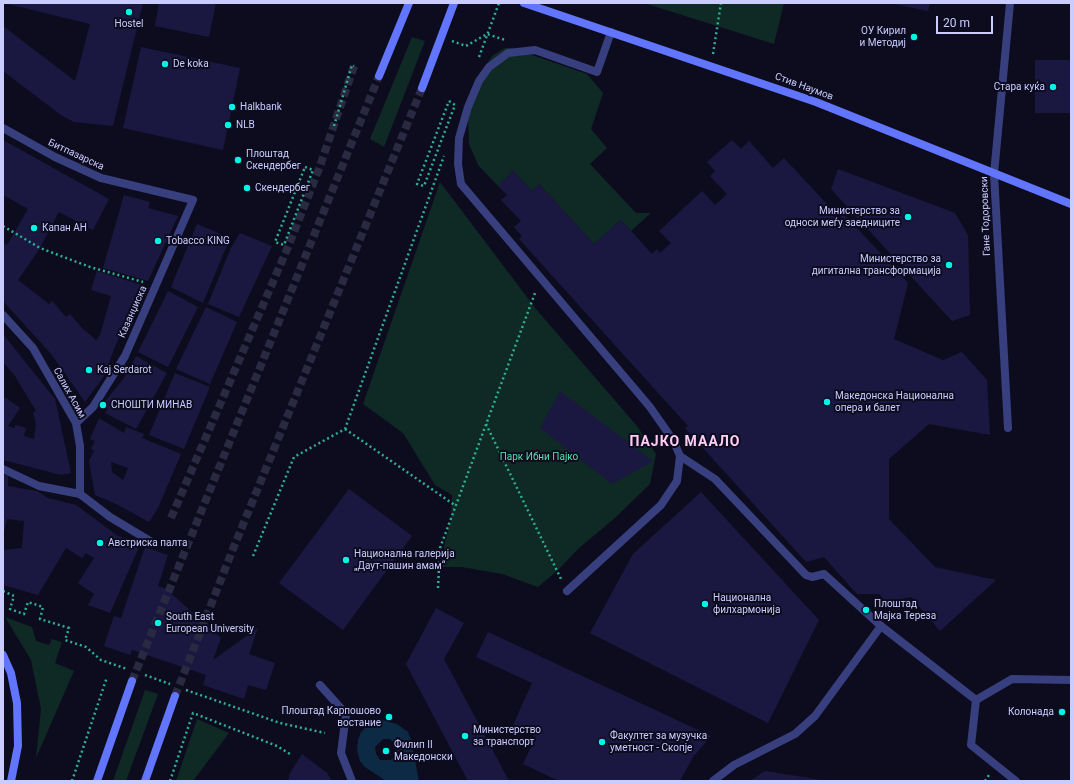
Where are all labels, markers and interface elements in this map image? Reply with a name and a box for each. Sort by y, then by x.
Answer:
marker: Hostel [124,7,134,17]
scale bar [938,8,995,34]
text: 20 m [943,16,970,30]
place label: Hostel [114,18,144,30]
place label: ОУ Кирил и Методиј [860,25,906,48]
marker: ОУ Кирил и Методиј [909,32,919,42]
place label: De koka [173,58,209,70]
marker: De koka [160,59,170,69]
street label: Стив Наумов [773,71,835,103]
place label: Стара куќа [994,81,1045,93]
marker: Стара куќа [1048,82,1058,92]
place label: Halkbank [240,101,282,113]
marker: Halkbank [227,102,237,112]
place label: NLB [236,119,255,131]
marker: NLB [223,120,233,130]
street label: Битпазарска [46,137,106,173]
place label: Плоштад Скендербег [246,148,301,172]
marker: Плоштад Скендербег [233,155,243,165]
street label: Гане Тодоровски [979,176,993,256]
place label: Скендербег [255,182,310,194]
marker: Скендербег [242,183,252,193]
place label: Министерство за односи меѓу заедниците [785,205,900,228]
marker: Министерство за односи меѓу заедниците [903,212,913,222]
place label: Капан АН [42,222,87,234]
marker: Капан АН [29,223,39,233]
place label: Tobacco KING [166,235,230,247]
marker: Tobacco KING [153,236,163,246]
place label: Министерство за дигитална трансформација [812,253,941,276]
marker: Министерство за дигитална трансформација [944,260,954,270]
street label: Казанџиска [116,284,150,340]
place label: Kaj Serdarot [97,364,151,376]
marker: Kaj Serdarot [84,365,94,375]
street label: Салих Асим [50,366,88,420]
place label: Македонска Национална опера и балет [835,390,954,414]
marker: Македонска Национална опера и балет [822,397,832,407]
place label: СНОШТИ МИНАВ [111,399,192,411]
marker: СНОШТИ МИНАВ [98,400,108,410]
district label: ПАЈКО МААЛО [630,434,740,450]
park label: Парк Ибни Пајко [500,451,578,463]
place label: Австриска палта [108,537,187,549]
marker: Австриска палта [95,538,105,548]
place label: Национална галерија „Даут-пашин амам“ [354,548,455,572]
marker: Национална галерија „Даут-пашин амам“ [341,555,351,565]
place label: Национална филхармонија [713,592,780,616]
place label: Плоштад Мајка Тереза [874,598,936,622]
marker: Национална филхармонија [700,599,710,609]
marker: Плоштад Мајка Тереза [861,605,871,615]
place label: South East European University [166,611,254,634]
marker: South East European University [153,618,163,628]
place label: Плоштад Карпошово востание [281,705,381,728]
place label: Колонада [1008,706,1054,718]
marker: Колонада [1057,707,1067,717]
marker: Плоштад Карпошово востание [384,712,394,722]
place label: Министерство за транспорт [473,724,541,748]
place label: Факултет за музучка уметност - Скопје [610,730,707,754]
marker: Министерство за транспорт [460,731,470,741]
marker: Факултет за музучка уметност - Скопје [597,737,607,747]
place label: Филип II Македонски [394,739,453,762]
marker: Филип II Македонски [381,746,391,756]

